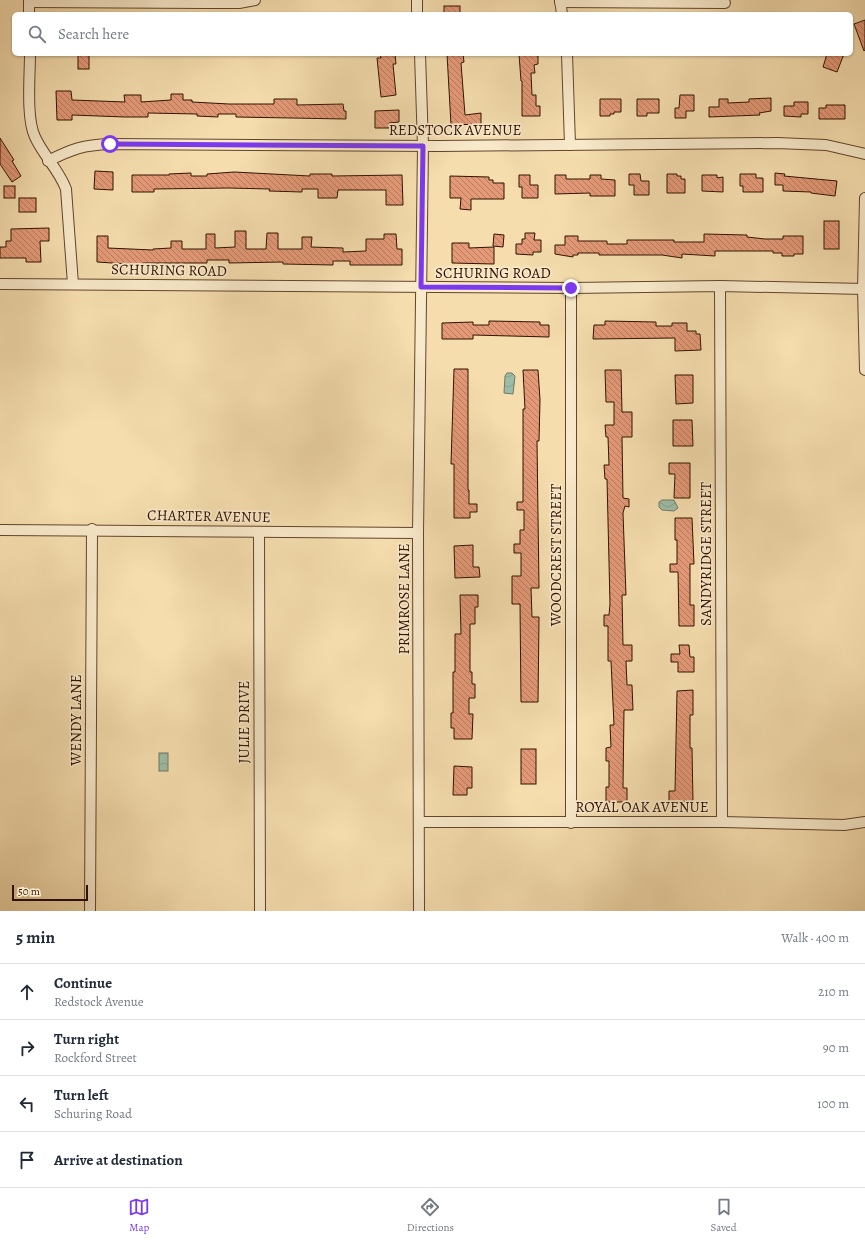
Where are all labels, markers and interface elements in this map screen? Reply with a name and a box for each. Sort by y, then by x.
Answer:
search box [12,12,853,56]
icon: search [26,23,48,45]
text: Search here [58,24,129,44]
street label: REDSTOCK AVENUE [389,120,521,140]
route start [101,135,119,153]
street label: SCHURING ROAD [111,259,227,281]
street label: SCHURING ROAD [435,263,551,283]
route end [562,279,580,297]
street label: SANDYRIDGE STREET [696,481,716,626]
street label: WOODCREST STREET [546,483,566,627]
street label: CHARTER AVENUE [147,505,271,527]
street label: PRIMROSE LANE [394,543,414,655]
street label: WENDY LANE [66,674,86,767]
street label: JULIE DRIVE [234,681,254,763]
street label: ROYAL OAK AVENUE [575,797,709,817]
scale bar [12,883,88,902]
text: 50 m [18,884,40,899]
text: 5 min [16,926,55,949]
text: Walk · 400 m [781,929,849,946]
text: Continue [54,973,112,993]
icon: ahead [16,981,38,1003]
text: 210 m [818,983,849,1000]
text: Redstock Avenue [54,993,144,1010]
text: Turn right [54,1029,119,1049]
icon: right [16,1037,38,1059]
text: 90 m [823,1039,849,1056]
text: Rockford Street [54,1049,137,1066]
text: Turn left [54,1085,109,1105]
icon: left [16,1093,38,1115]
text: 100 m [817,1095,849,1112]
text: Schuring Road [54,1105,132,1122]
icon: arrive [16,1149,38,1171]
text: Arrive at destination [54,1150,183,1170]
tab: Map [128,1196,150,1235]
tab: Directions [407,1196,454,1235]
tab: Saved [711,1196,737,1235]

